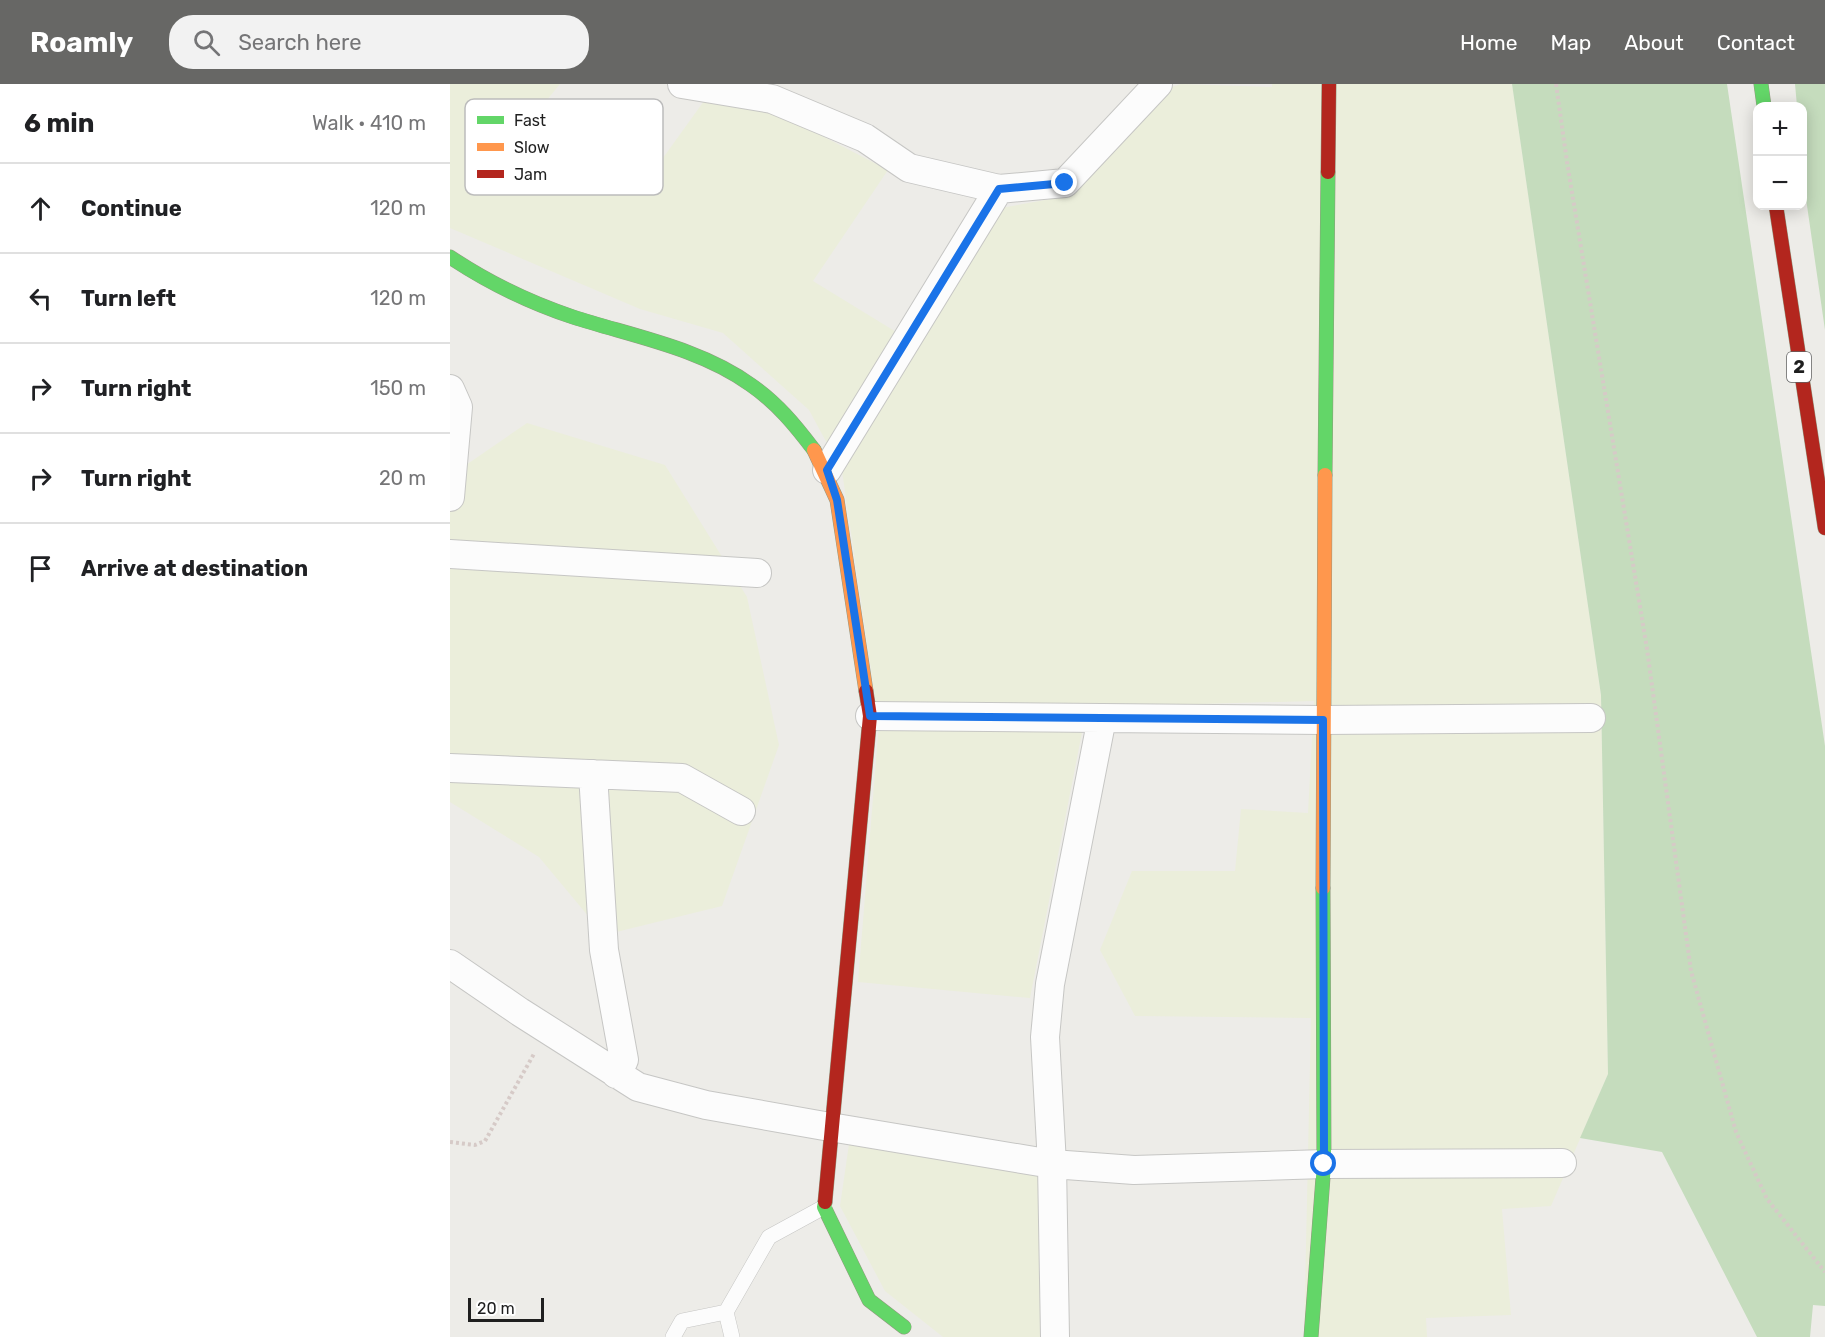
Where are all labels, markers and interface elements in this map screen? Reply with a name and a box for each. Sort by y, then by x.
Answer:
search box [169,15,589,69]
text: Roamly [30,26,133,59]
icon: search [190,26,223,59]
text: Search here [238,29,362,56]
text: Home [1460,30,1517,55]
text: Map [1550,30,1591,55]
text: About [1624,30,1684,55]
text: Contact [1717,30,1795,55]
legend [465,99,663,195]
map controls [1753,102,1807,210]
button: + [1753,102,1807,156]
text: 6 min [24,108,94,139]
text: Walk · 410 m [312,111,426,135]
text: Fast [514,111,546,130]
text: Slow [514,138,550,157]
button: − [1753,156,1807,210]
text: Jam [514,165,547,184]
route end [1051,169,1077,195]
icon: ahead [24,192,57,225]
text: Continue [81,195,182,222]
text: 120 m [370,196,426,220]
icon: left [24,282,57,315]
text: Turn left [81,285,176,312]
text: 120 m [370,286,426,310]
road number: 2 [1787,352,1811,382]
icon: right [24,372,57,405]
text: Turn right [81,375,191,402]
text: 150 m [370,376,426,400]
icon: right [24,462,57,495]
text: Turn right [81,465,191,492]
text: 20 m [379,466,426,490]
icon: arrive [24,552,57,585]
text: Arrive at destination [81,555,308,582]
route start [1310,1150,1336,1176]
scale bar [468,1295,544,1322]
text: 20 m [477,1299,515,1318]

